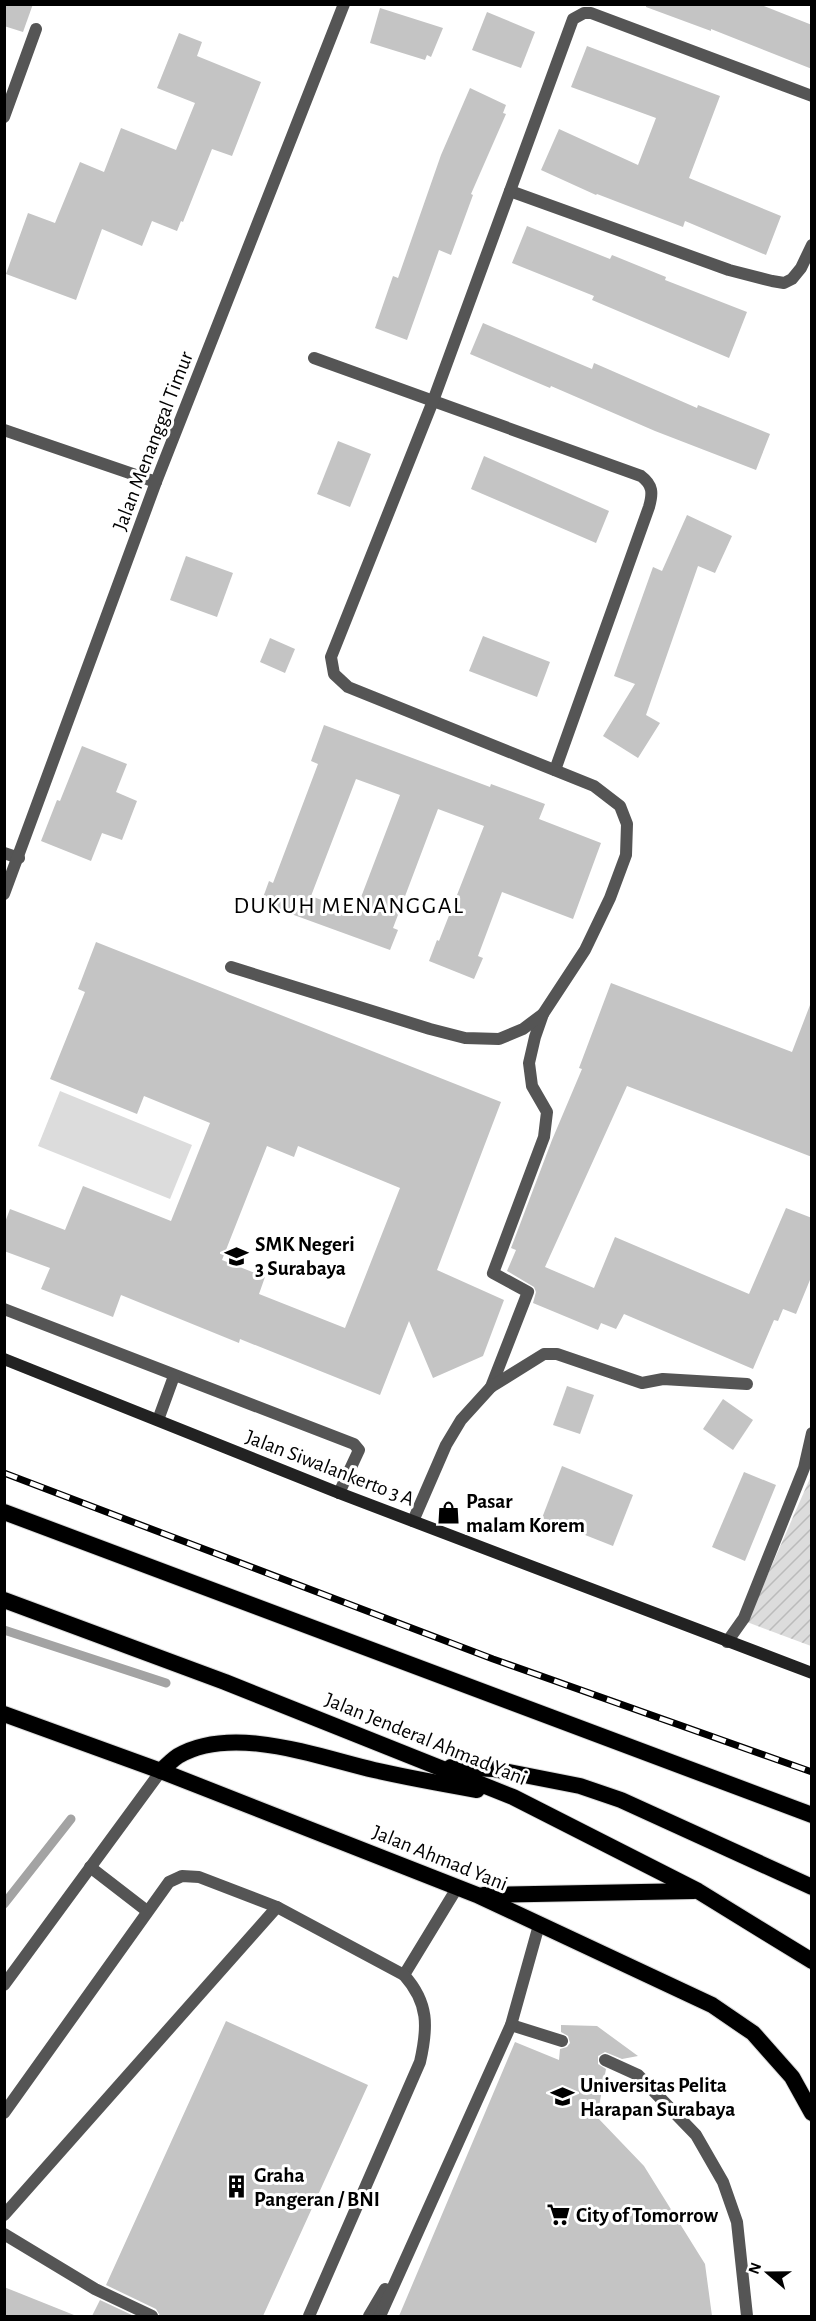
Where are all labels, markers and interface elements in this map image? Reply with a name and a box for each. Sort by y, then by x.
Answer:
street label: Jalan Menanggal Timur [109,348,197,533]
district label: DUKUH MENANGGAL [234,894,465,918]
place label: SMK Negeri 3 Surabaya [255,1234,355,1279]
school or university icon: SMK Negeri 3 Surabaya [224,1243,250,1269]
street label: Jalan Siwalankerto 3 A [243,1426,417,1510]
place label: Pasar malam Korem [466,1491,585,1536]
shop icon: Pasar malam Korem [435,1500,461,1526]
street label: Jalan Jenderal Ahmad Yani [322,1689,530,1789]
street label: Jalan Ahmad Yani [369,1821,511,1895]
place label: Universitas Pelita Harapan Surabaya [580,2075,735,2120]
school or university icon: Universitas Pelita Harapan Surabaya [549,2084,575,2110]
place label: Graha Pangeran / BNI [254,2165,380,2210]
building icon: Graha Pangeran / BNI [223,2174,249,2200]
supermarket icon: City of Tomorrow [545,2202,571,2228]
place label: City of Tomorrow [576,2205,718,2226]
north arrow [738,2243,798,2303]
text: N [745,2260,764,2276]

